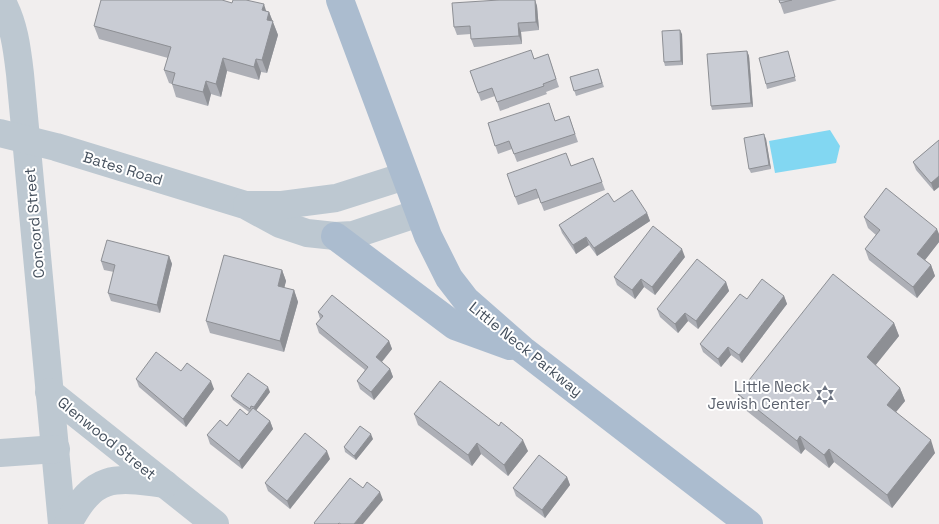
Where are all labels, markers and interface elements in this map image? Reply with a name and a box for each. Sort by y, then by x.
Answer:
street label: Bates Road [81,147,165,189]
street label: Concord Street [20,167,48,279]
street label: Little Neck Parkway [465,297,587,401]
place label: Little Neck Jewish Center [707,377,810,413]
synagogue icon: Little Neck Jewish Center [814,384,836,406]
street label: Glenwood Street [54,392,160,484]

